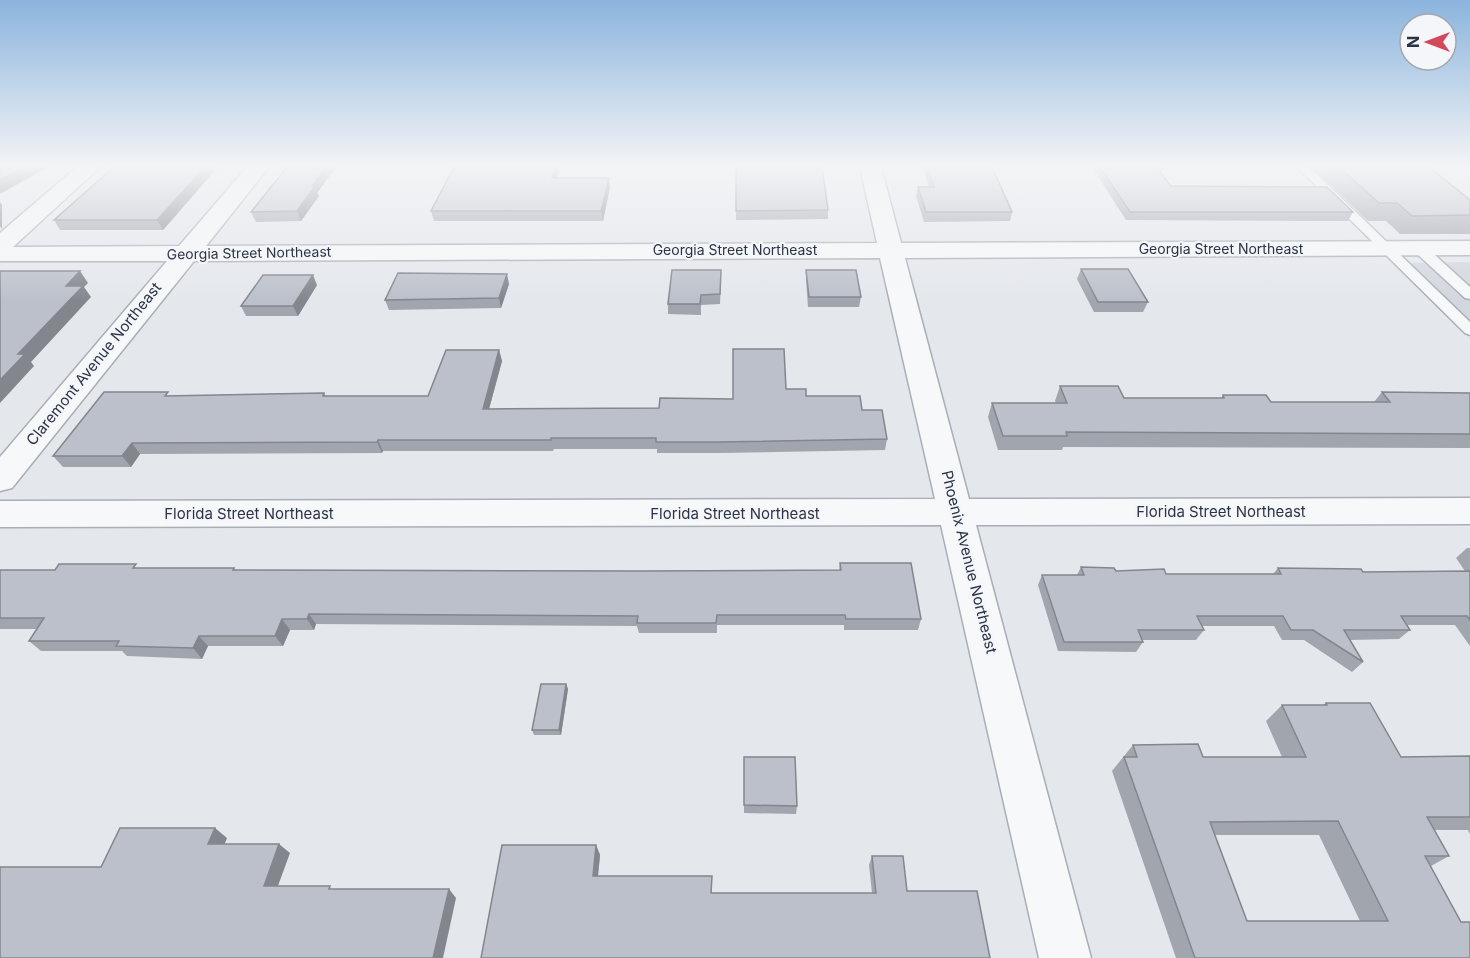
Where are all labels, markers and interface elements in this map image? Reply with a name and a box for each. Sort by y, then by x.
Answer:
north arrow [1398,12,1458,72]
text: N [1403,36,1423,48]
street label: Georgia Street Northeast [1139,240,1304,257]
street label: Georgia Street Northeast [653,241,818,258]
street label: Georgia Street Northeast [167,243,332,262]
street label: Claremont Avenue Northeast [22,278,165,449]
street label: Phoenix Avenue Northeast [938,468,1001,656]
street label: Florida Street Northeast [1136,502,1306,521]
street label: Florida Street Northeast [164,504,334,523]
street label: Florida Street Northeast [650,504,820,523]

